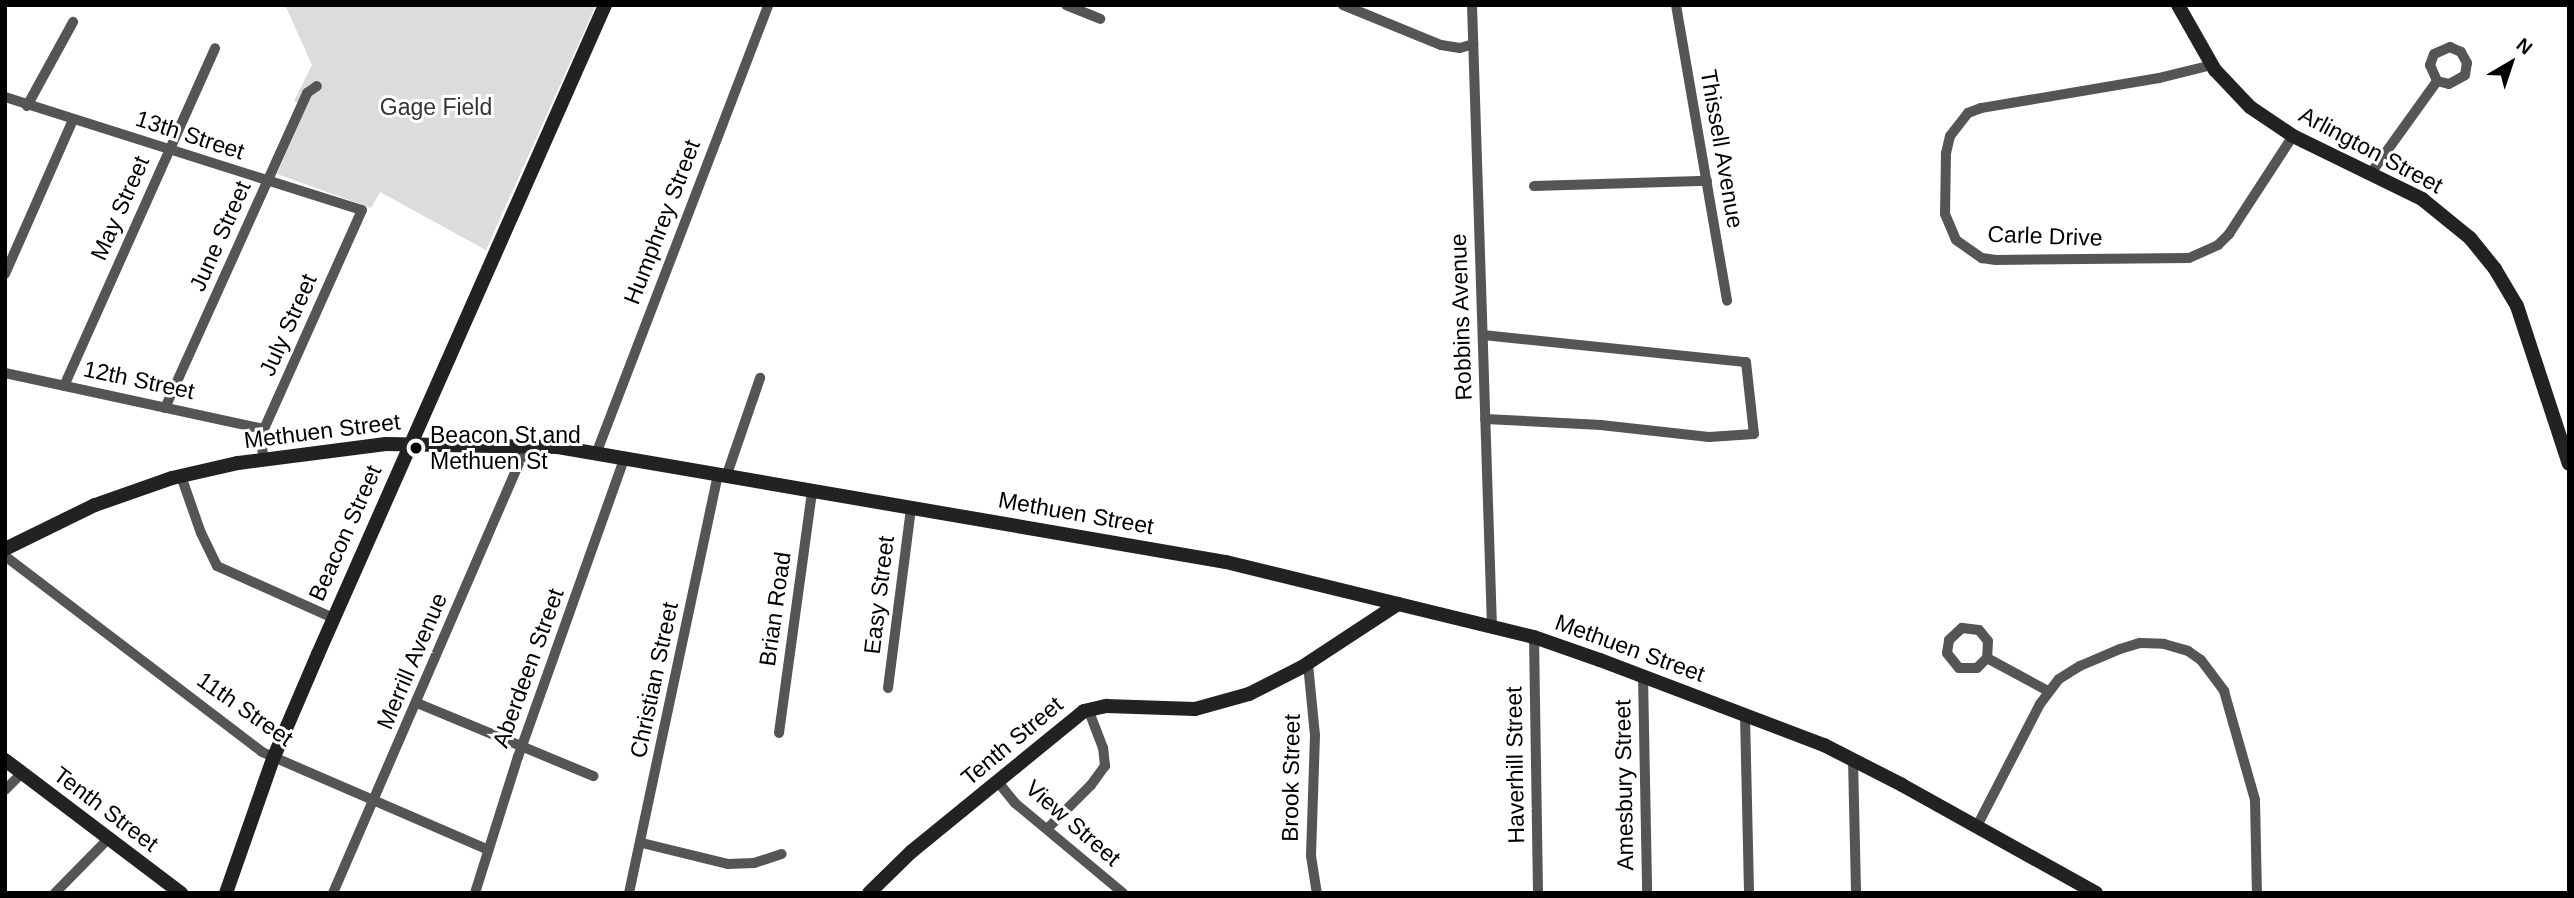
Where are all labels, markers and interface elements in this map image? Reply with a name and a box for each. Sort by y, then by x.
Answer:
north arrow [2476,28,2546,98]
text: N [2513,34,2536,59]
street label: Thissell Avenue [1694,67,1750,231]
park label: Gage Field [380,93,492,121]
street label: Arlington Street [2295,101,2447,199]
street label: 13th Street [132,104,248,166]
street label: Humphrey Street [618,136,706,308]
street label: May Street [85,152,155,264]
street label: June Street [183,177,257,295]
street label: Carle Drive [1987,220,2103,252]
street label: Robbins Avenue [1444,232,1478,402]
street label: July Street [253,270,323,380]
street label: 12th Street [81,355,197,405]
street label: Methuen Street [242,408,402,454]
place label: Beacon St and Methuen St [430,421,581,475]
marker: Beacon St and Methuen St [408,440,424,456]
street label: Beacon Street [303,461,387,605]
street label: Methuen Street [996,486,1156,540]
street label: Easy Street [858,534,900,656]
street label: Brian Road [753,550,797,668]
street label: Aberdeen Street [486,585,570,751]
street label: Merrill Avenue [371,588,453,734]
street label: Christian Street [624,600,684,760]
street label: Methuen Street [1551,608,1709,688]
street label: 11th Street [192,666,298,752]
street label: Haverhill Street [1500,686,1530,844]
street label: Tenth Street [956,691,1068,791]
street label: Amesbury Street [1609,699,1639,871]
street label: Brook Street [1276,714,1306,842]
street label: Tenth Street [48,761,164,857]
street label: View Street [1020,774,1126,872]

